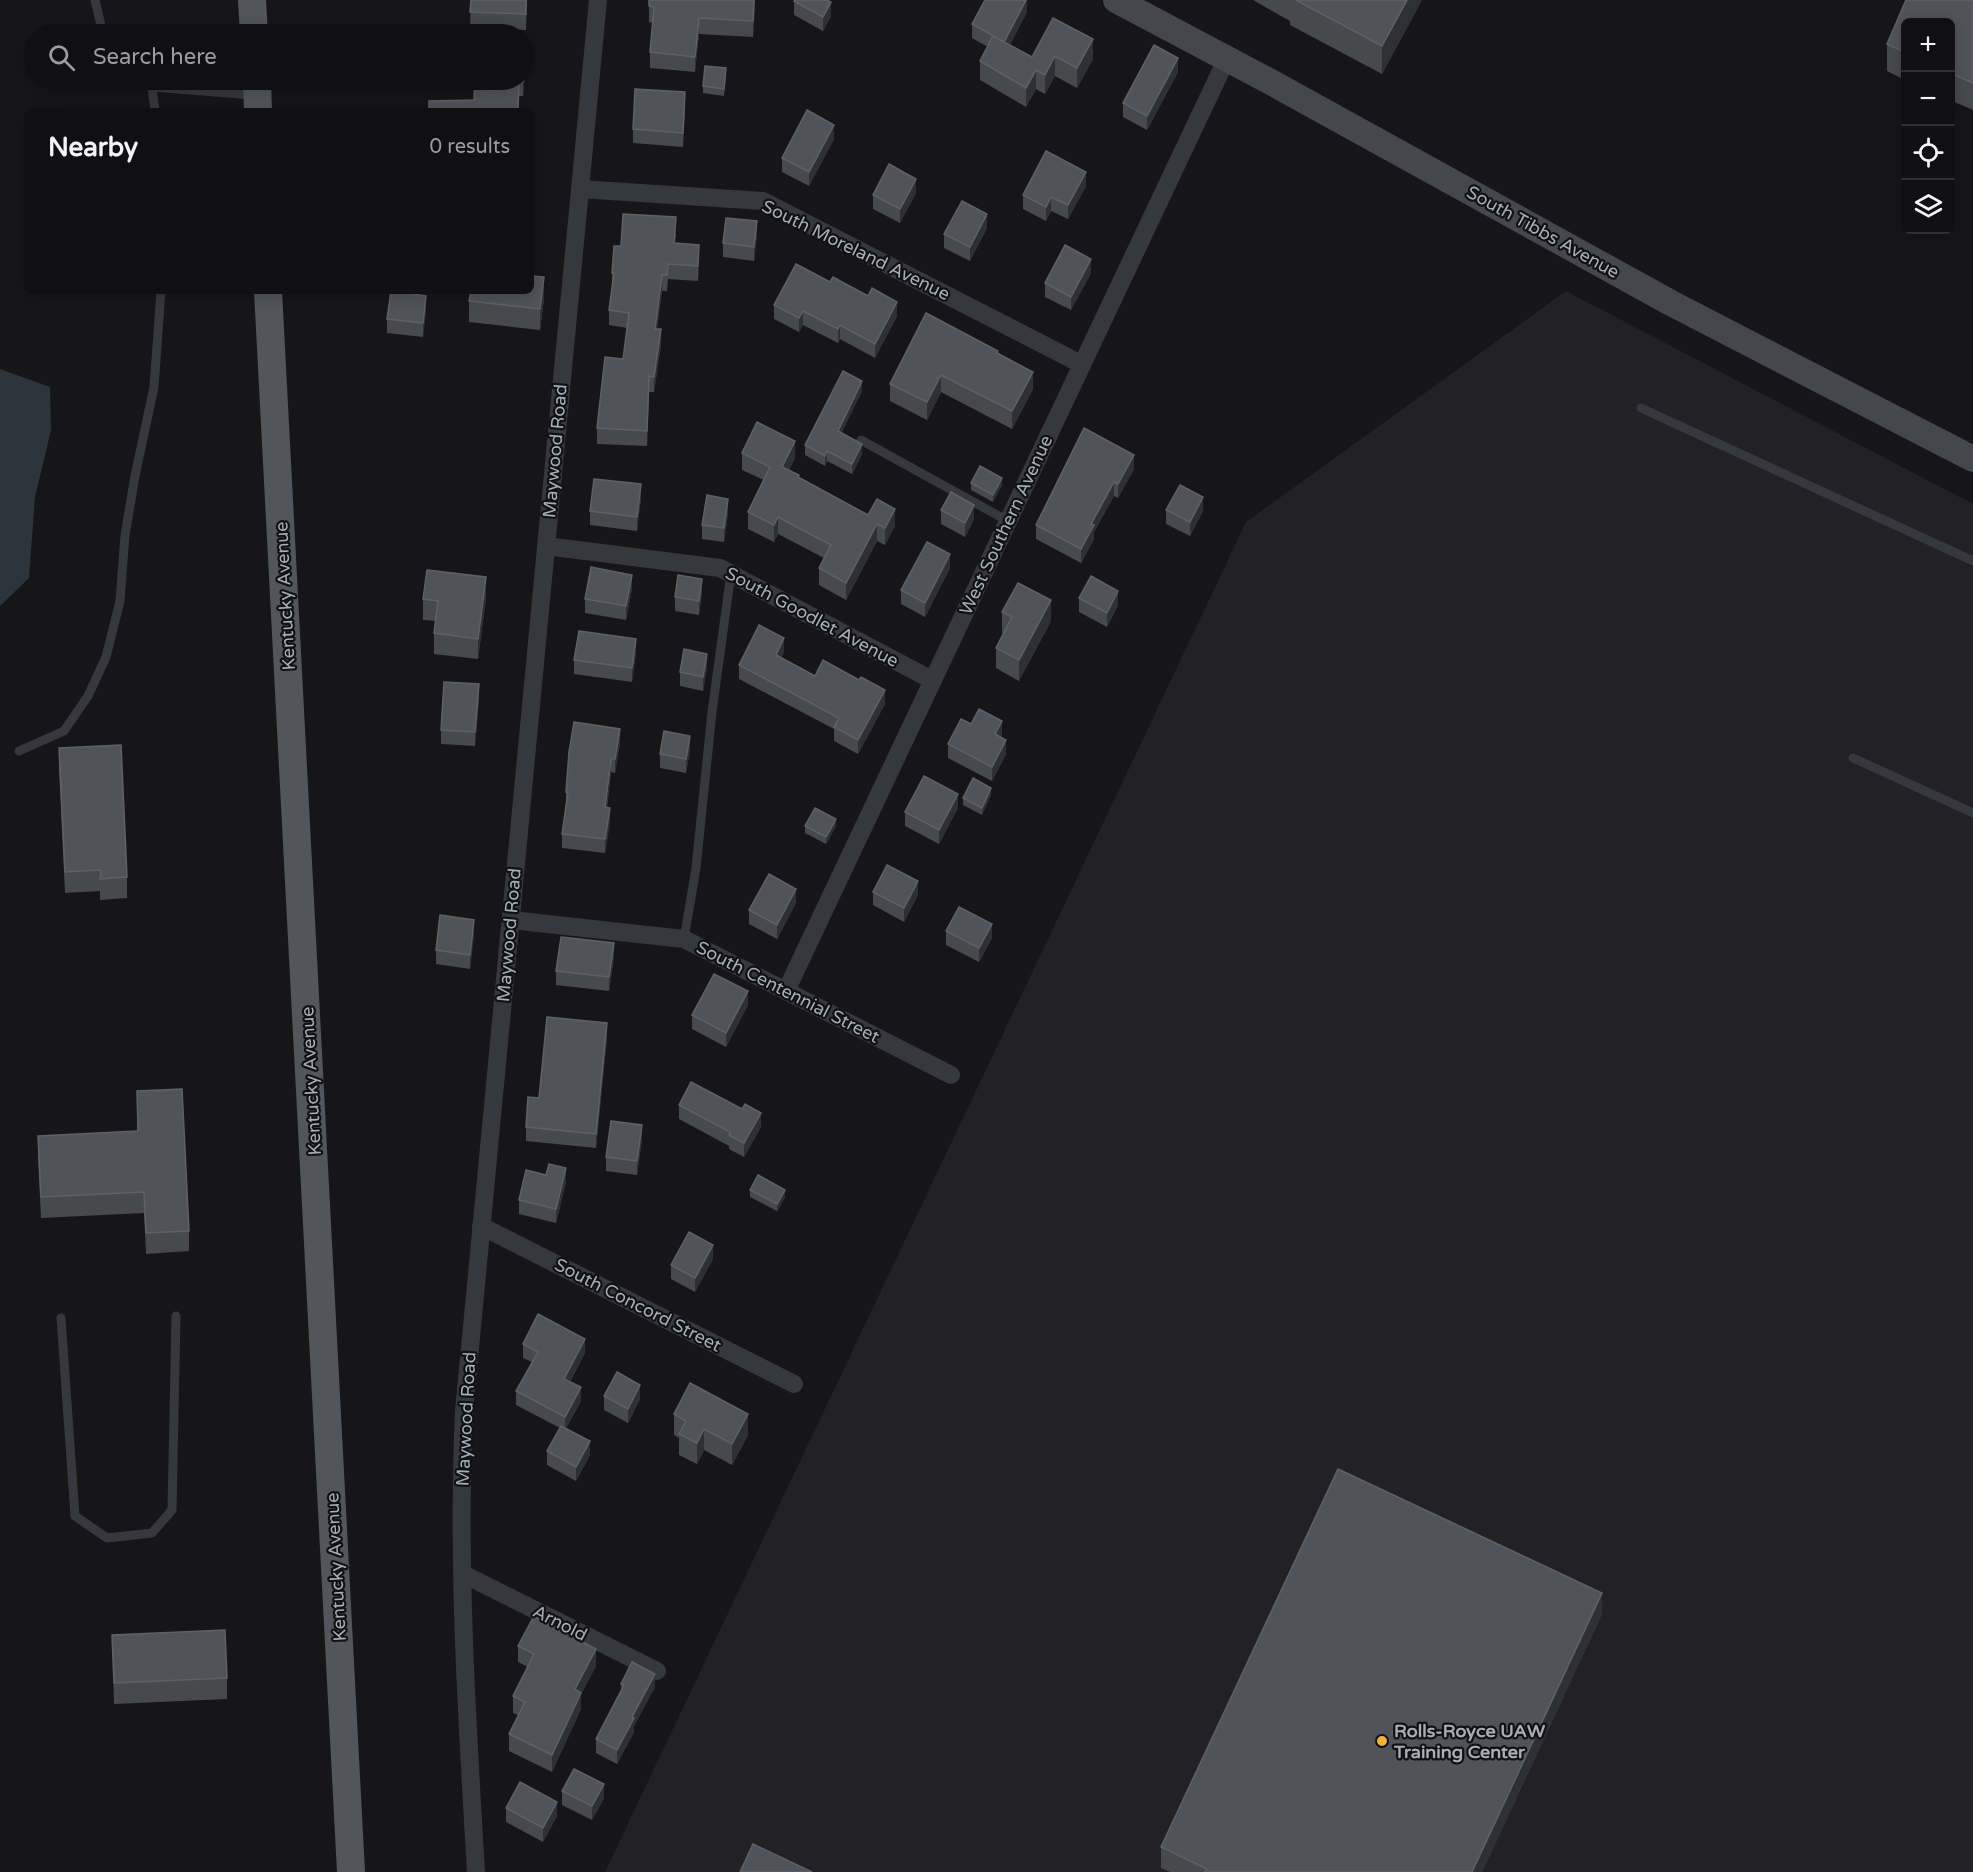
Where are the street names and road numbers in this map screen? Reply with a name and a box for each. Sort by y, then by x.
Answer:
street label: South Tibbs Avenue [1463,181,1623,283]
street label: South Moreland Avenue [758,195,954,305]
street label: Maywood Road [538,383,572,519]
street label: West Southern Avenue [955,432,1057,618]
street label: Kentucky Avenue [270,521,300,671]
street label: South Goodlet Avenue [722,562,902,672]
street label: Maywood Road [492,867,526,1003]
street label: South Centennial Street [693,936,883,1048]
street label: Kentucky Avenue [296,1006,326,1156]
street label: South Concord Street [551,1253,725,1357]
street label: Maywood Road [452,1351,480,1487]
street label: Kentucky Avenue [321,1492,351,1642]
street label: Arnold [529,1600,591,1646]

